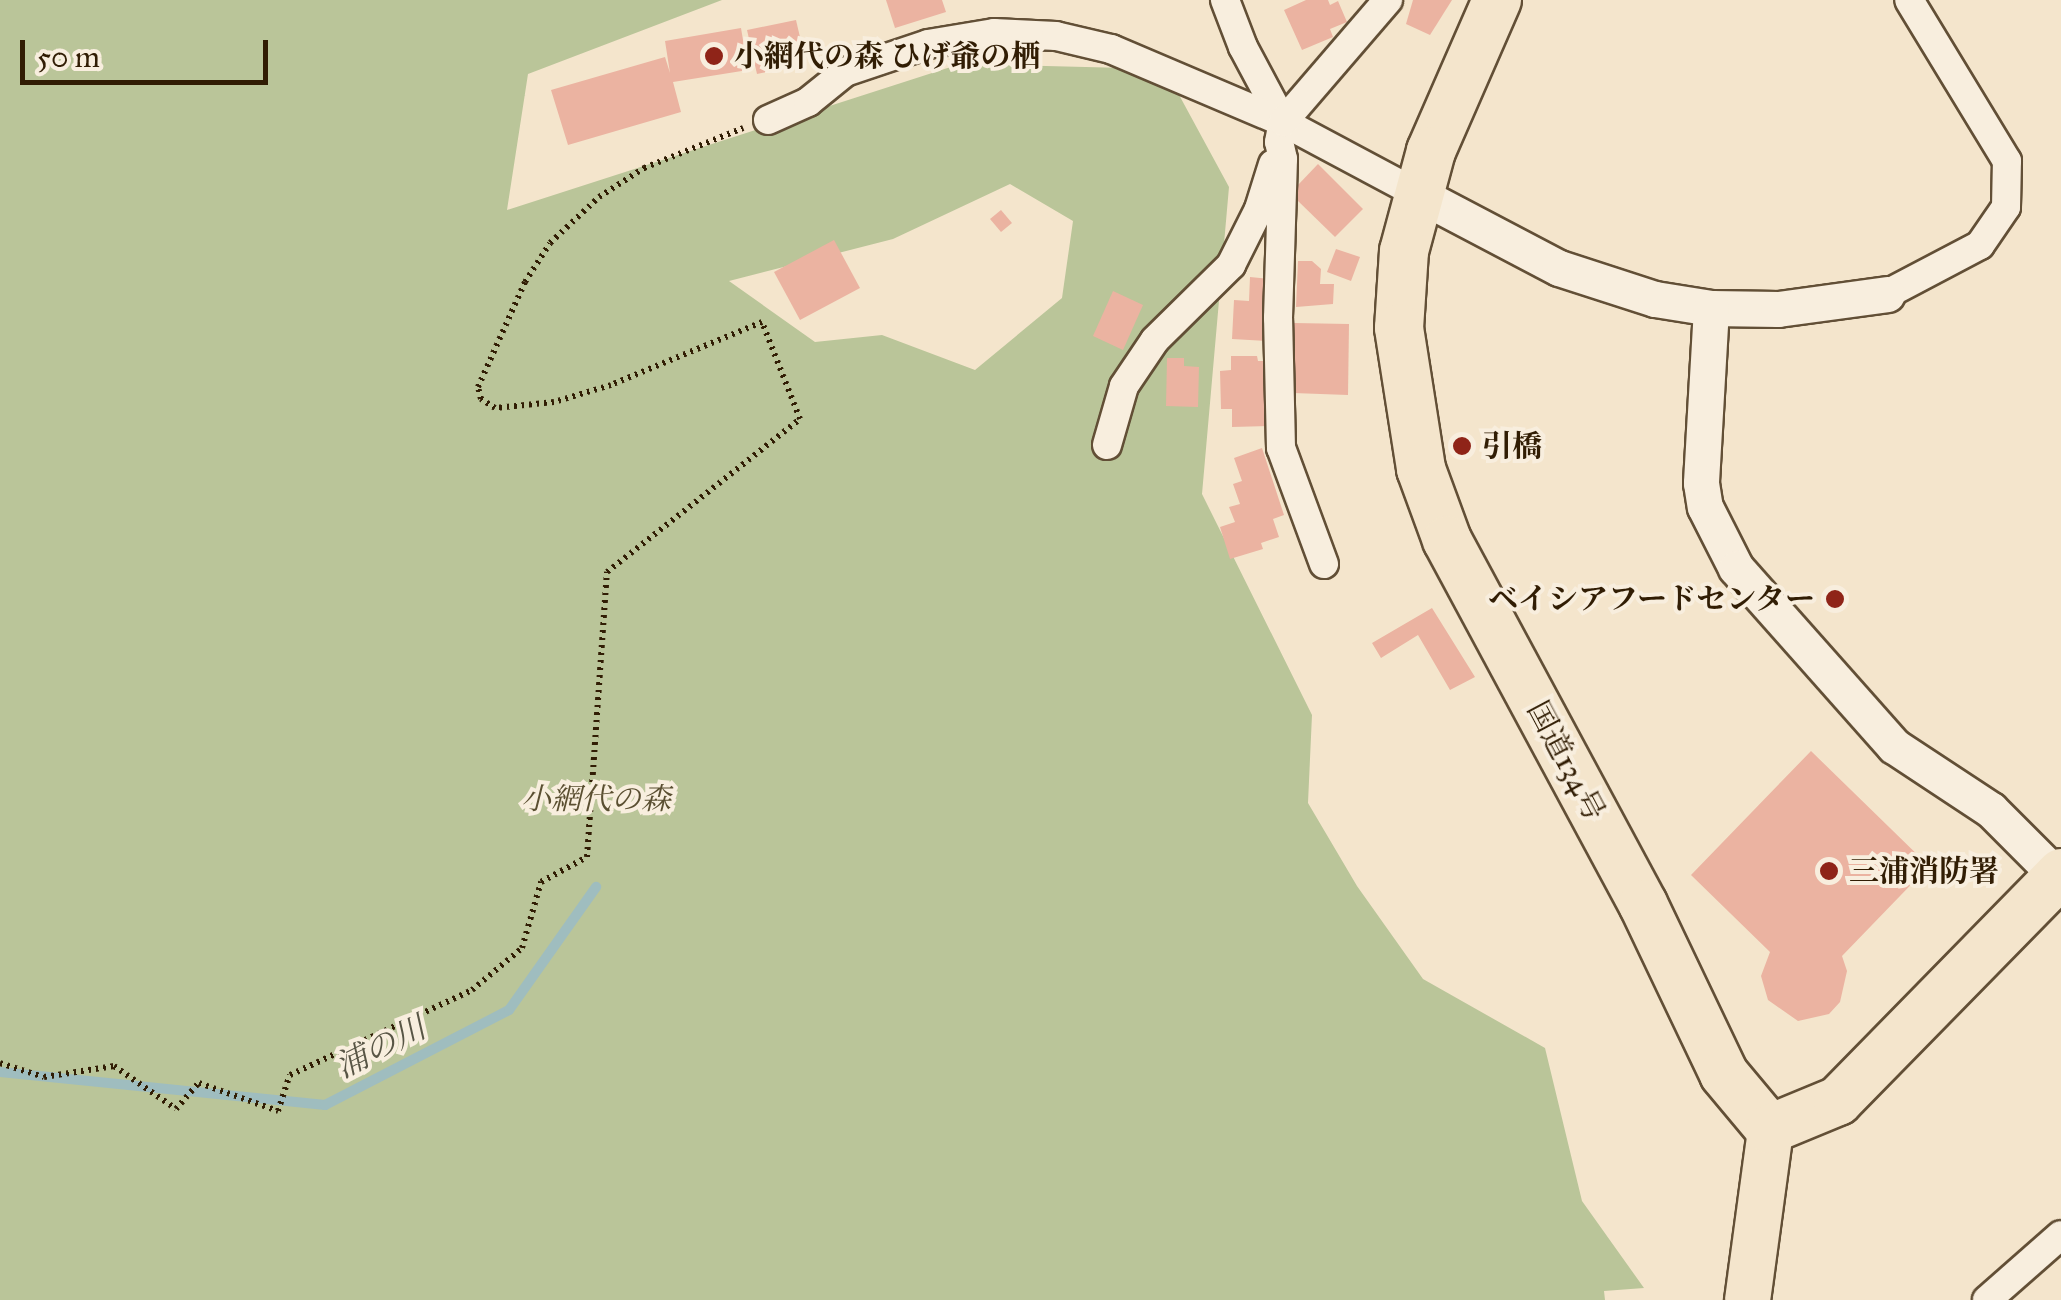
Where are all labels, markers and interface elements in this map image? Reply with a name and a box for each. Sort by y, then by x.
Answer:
scale bar [25,20,272,82]
place label: 小網代の森 ひげ爺の栖 [734,38,1040,74]
text: 50 m [37,39,100,75]
marker: 小網代の森 ひげ爺の栖 [703,45,725,67]
place label: 引橋 [1482,428,1542,464]
marker: 引橋 [1451,435,1473,457]
place label: ベイシアフードセンター [1486,581,1815,617]
marker: ベイシアフードセンター [1824,588,1846,610]
street label: 国道134号 [1519,695,1613,827]
park label: 小網代の森 [521,781,671,817]
place label: 三浦消防署 [1849,853,1999,889]
marker: 三浦消防署 [1818,860,1840,882]
water label: 浦の川 [330,1009,432,1087]

